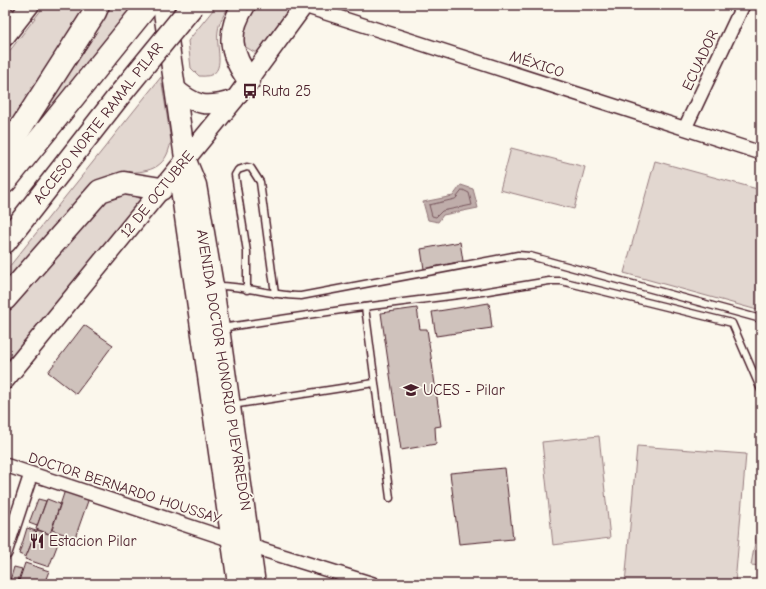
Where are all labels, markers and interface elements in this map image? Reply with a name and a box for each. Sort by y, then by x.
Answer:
street label: ECUADOR [678,27,722,93]
street label: ACCESO NORTE RAMAL PILAR [29,38,167,207]
street label: MÉXICO [507,46,567,81]
bus stop icon: Ruta 25 [241,82,259,100]
place label: Ruta 25 [262,82,311,100]
street label: 12 DE OCTUBRE [116,147,198,241]
street label: AVENIDA DOCTOR HONORIO PUEYRREDÓN [193,228,256,512]
school or university icon: UCES - Pilar [402,381,420,399]
place label: UCES - Pilar [423,381,505,399]
street label: DOCTOR BERNARDO HOUSSAY [26,448,224,528]
restaurant icon: Estacion Pilar [28,532,46,550]
place label: Estacion Pilar [49,532,137,550]

